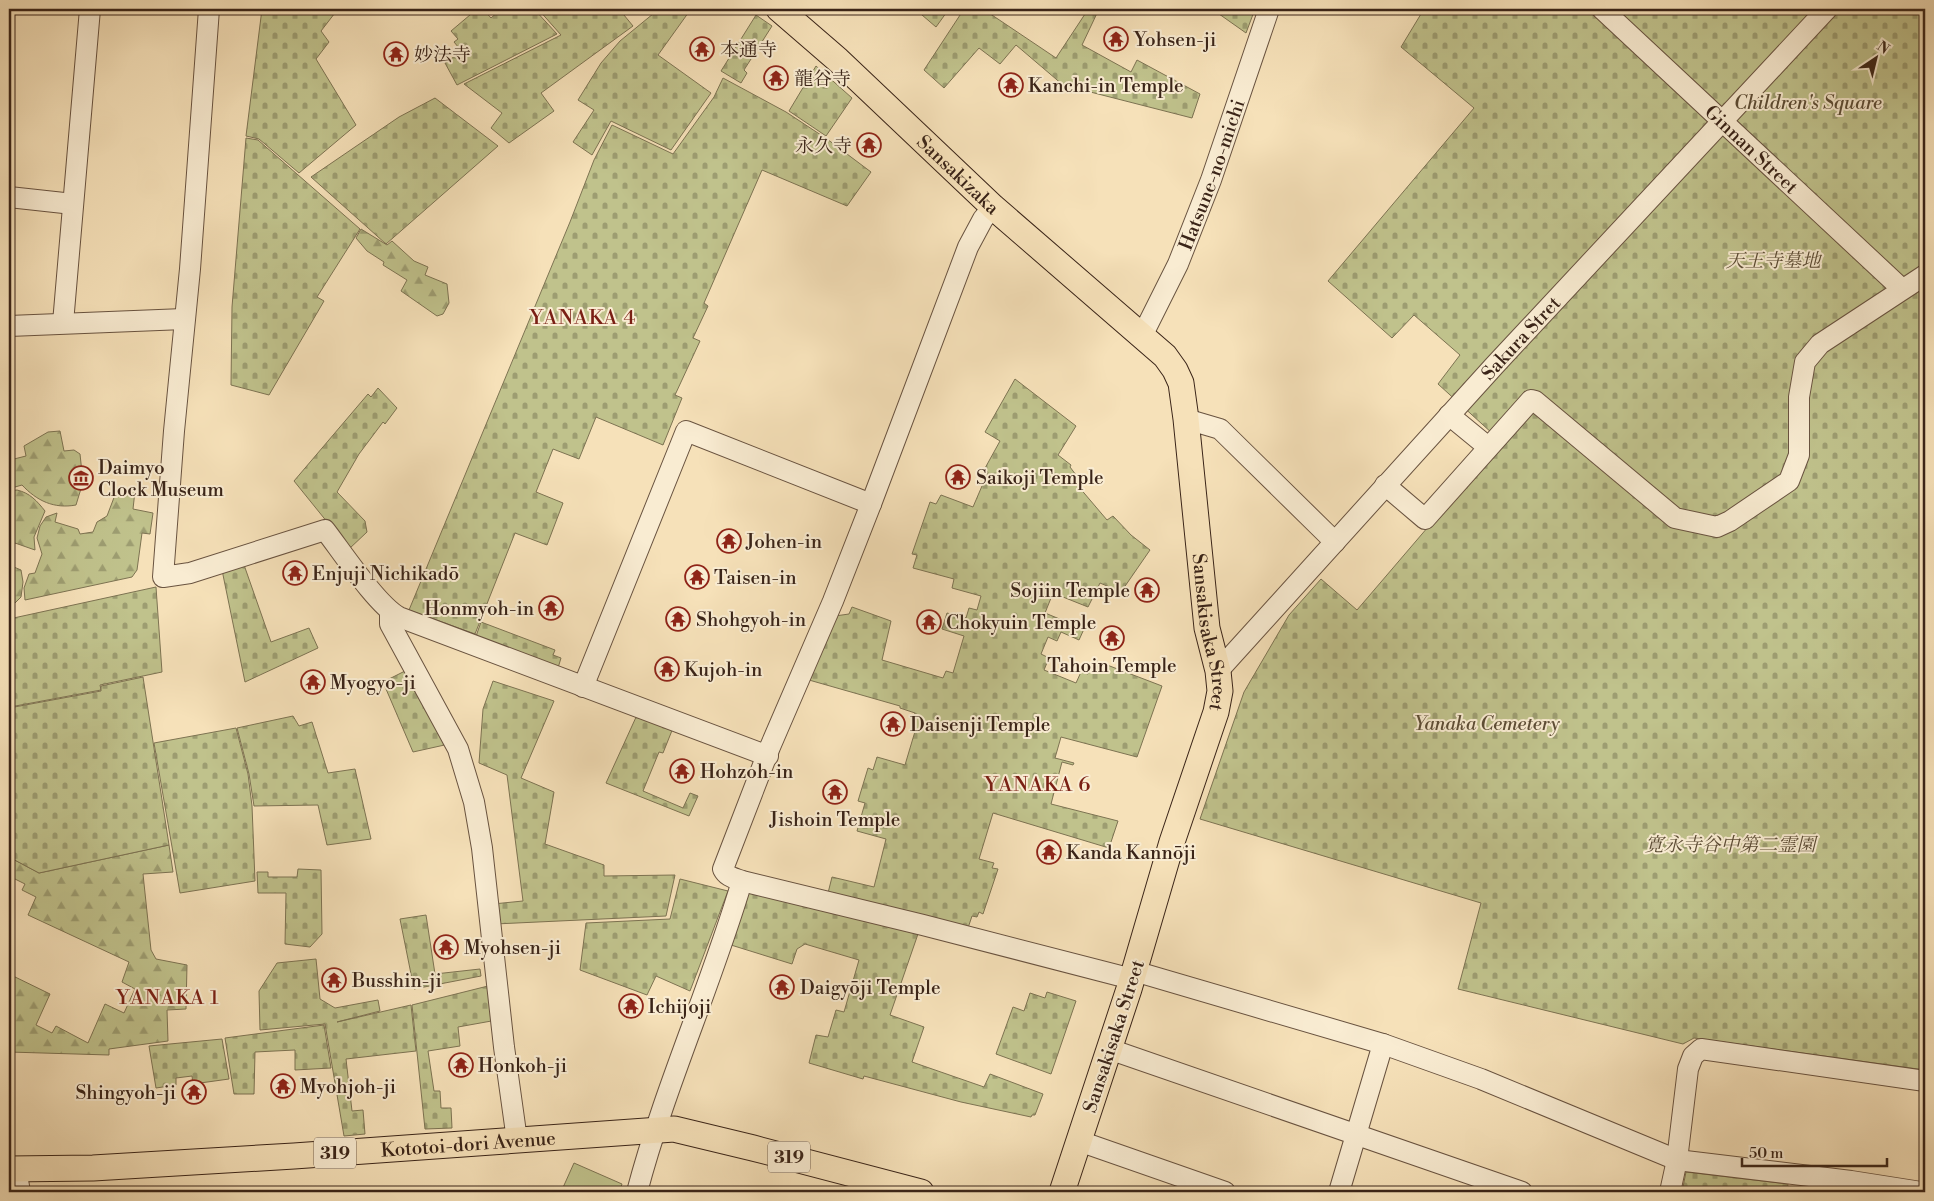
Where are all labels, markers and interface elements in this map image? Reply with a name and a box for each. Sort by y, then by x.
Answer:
temple icon: Yohsen-ji [1103,26,1129,52]
place label: Yohsen-ji [1133,28,1216,52]
north arrow [1852,32,1902,82]
temple icon: 本通寺 [689,36,715,62]
place label: 本通寺 [720,38,777,62]
text: N [1873,38,1893,59]
temple icon: 妙法寺 [383,41,409,67]
place label: 妙法寺 [414,43,471,67]
temple icon: 龍谷寺 [763,65,789,91]
place label: 龍谷寺 [794,67,851,91]
temple icon: Kanchi-in Temple [998,72,1024,98]
place label: Kanchi-in Temple [1028,74,1184,98]
park label: Children's Square [1734,91,1882,115]
street label: Hatsune-no-michi [1174,96,1250,254]
street label: Ginnan Street [1699,100,1803,199]
street label: Sansakizaka [911,130,1004,220]
temple icon: 永久寺 [856,132,882,158]
place label: 永久寺 [795,134,852,158]
park label: 天王寺墓地 [1725,249,1822,273]
street label: Sakura Stret [1476,291,1566,385]
district label: YANAKA 4 [529,306,636,331]
place label: Daimyo Clock Museum [98,456,224,502]
temple icon: Saikoji Temple [945,464,971,490]
museum icon: Daimyo Clock Museum [68,465,94,491]
place label: Saikoji Temple [976,466,1104,490]
temple icon: Johen-in [716,528,742,554]
place label: Johen-in [745,530,822,554]
street label: Sansakisaka Street [1187,552,1231,713]
temple icon: Enjuji Nichikadō [282,560,308,586]
place label: Enjuji Nichikadō [312,562,459,586]
temple icon: Taisen-in [684,564,710,590]
place label: Taisen-in [714,566,796,590]
temple icon: Sojiin Temple [1134,577,1160,603]
place label: Sojiin Temple [1010,579,1130,603]
temple icon: Honmyoh-in [538,595,564,621]
place label: Honmyoh-in [424,597,534,621]
temple icon: Shohgyoh-in [665,606,691,632]
place label: Shohgyoh-in [696,608,806,632]
temple icon: Chokyuin Temple [916,609,942,635]
place label: Chokyuin Temple [946,611,1096,635]
temple icon: Tahoin Temple [1099,625,1125,651]
place label: Tahoin Temple [1047,654,1177,678]
temple icon: Kujoh-in [654,656,680,682]
place label: Kujoh-in [684,658,762,682]
temple icon: Myogyo-ji [300,669,326,695]
place label: Myogyo-ji [330,671,416,695]
temple icon: Daisenji Temple [880,711,906,737]
park label: Yanaka Cemetery [1414,712,1561,736]
place label: Daisenji Temple [910,713,1050,737]
temple icon: Hohzoh-in [669,758,695,784]
place label: Hohzoh-in [700,760,793,784]
district label: YANAKA 6 [984,773,1091,798]
temple icon: Jishoin Temple [822,779,848,805]
place label: Jishoin Temple [769,808,900,832]
park label: 寛永寺谷中第二霊園 [1644,833,1818,857]
temple icon: Kanda Kannōji [1036,839,1062,865]
place label: Kanda Kannōji [1066,841,1196,865]
temple icon: Myohsen-ji [433,934,459,960]
place label: Myohsen-ji [464,936,561,960]
street label: Sansakisaka Street [1078,956,1150,1116]
temple icon: Busshin-ji [321,967,347,993]
place label: Busshin-ji [351,969,442,993]
temple icon: Daigyōji Temple [769,974,795,1000]
place label: Daigyōji Temple [800,976,941,1000]
district label: YANAKA 1 [115,986,220,1011]
temple icon: Ichijoji [618,993,644,1019]
place label: Ichijoji [648,995,711,1019]
temple icon: Honkoh-ji [448,1052,474,1078]
place label: Honkoh-ji [478,1054,567,1078]
temple icon: Myohjoh-ji [270,1073,296,1099]
place label: Myohjoh-ji [300,1075,396,1099]
temple icon: Shingyoh-ji [181,1079,207,1105]
place label: Shingyoh-ji [75,1081,176,1105]
street label: Kototoi-dori Avenue [380,1126,557,1163]
scale bar [1742,1136,1886,1168]
road number: 319 [314,1138,356,1168]
road number: 319 [768,1142,810,1172]
text: 50 m [1749,1144,1783,1163]

